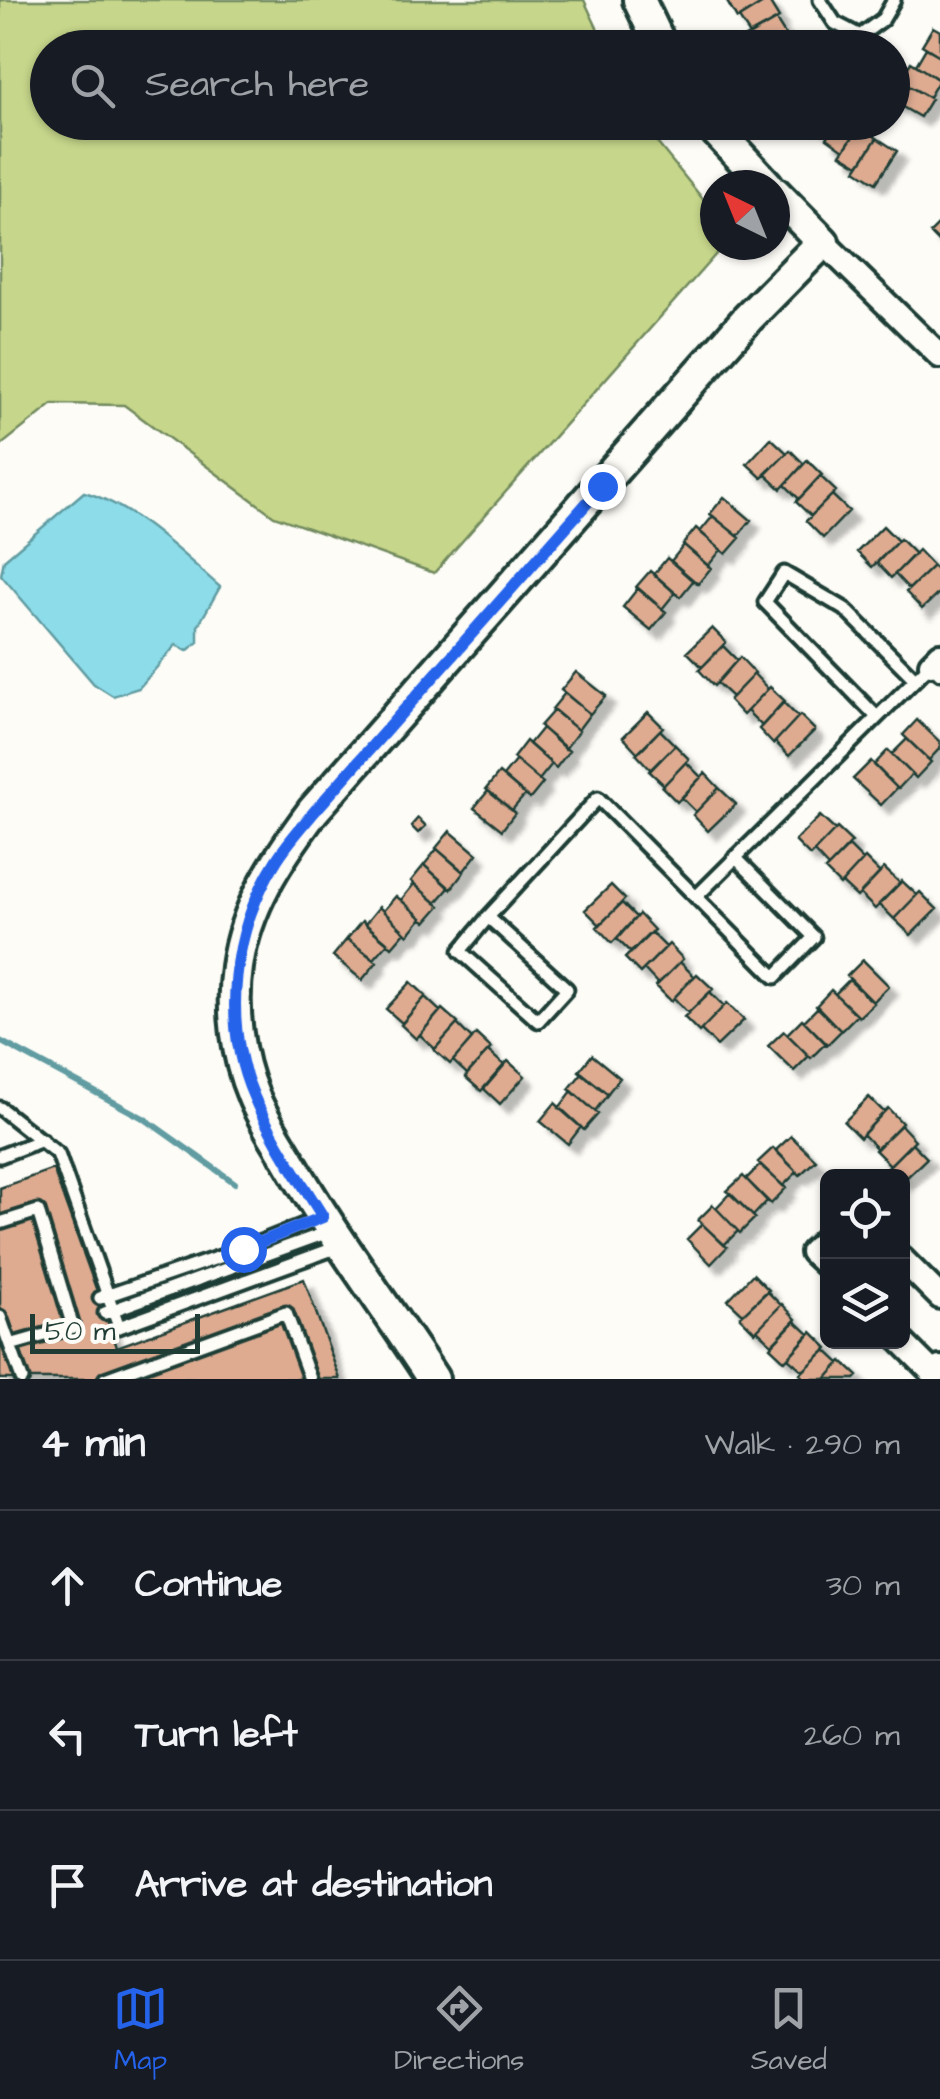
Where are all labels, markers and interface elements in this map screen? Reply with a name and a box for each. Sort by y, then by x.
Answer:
search box [30,30,910,140]
icon: search [65,58,120,113]
text: Search here [145,59,369,111]
north arrow [700,170,790,260]
route end [580,464,626,510]
map controls [820,1169,910,1349]
button: locate [820,1169,910,1259]
route start [221,1227,267,1273]
button: layers [820,1259,910,1349]
scale bar [30,1309,200,1354]
text: 50 m [45,1312,116,1351]
text: 4 min [40,1415,145,1473]
text: Walk · 290 m [704,1422,900,1467]
icon: ahead [40,1558,95,1613]
text: Continue [135,1559,282,1611]
text: 30 m [826,1563,900,1608]
icon: left [40,1708,95,1763]
text: Turn left [135,1709,298,1761]
text: 260 m [804,1713,900,1758]
icon: arrive [40,1858,95,1913]
text: Arrive at destination [135,1859,492,1911]
tab: Map [113,1981,168,2080]
tab: Directions [394,1981,524,2080]
tab: Saved [751,1981,827,2080]

